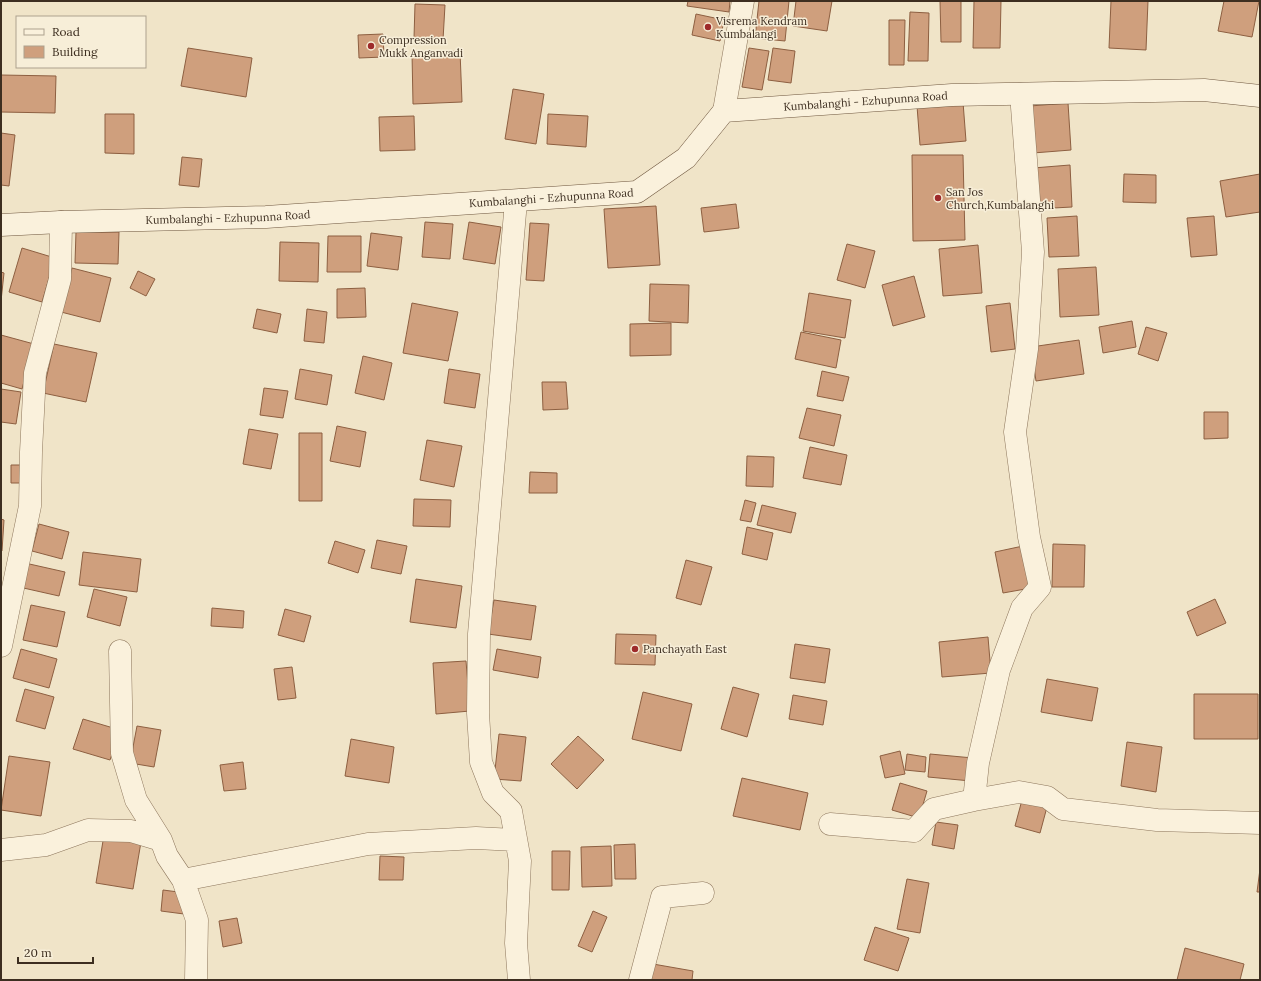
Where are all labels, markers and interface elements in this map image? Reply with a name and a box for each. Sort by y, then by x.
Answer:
place label: Visrema Kendram Kumbalangi [715,14,807,41]
legend [16,16,146,68]
marker: Visrema Kendram Kumbalangi [703,22,713,32]
text: Road [52,24,80,39]
place label: Compression Mukk Anganvadi [379,33,463,60]
marker: Compression Mukk Anganvadi [366,41,376,51]
text: Building [52,44,98,59]
street label: Kumbalanghi - Ezhupunna Road [783,88,949,114]
street label: Kumbalanghi - Ezhupunna Road [469,185,634,210]
place label: San Jos Church,Kumbalanghi [946,185,1054,212]
marker: San Jos Church,Kumbalanghi [933,193,943,203]
street label: Kumbalanghi - Ezhupunna Road [145,207,311,227]
place label: Panchayath East [643,642,728,656]
marker: Panchayath East [630,644,640,654]
scale bar [18,939,93,965]
text: 20 m [24,945,52,960]

